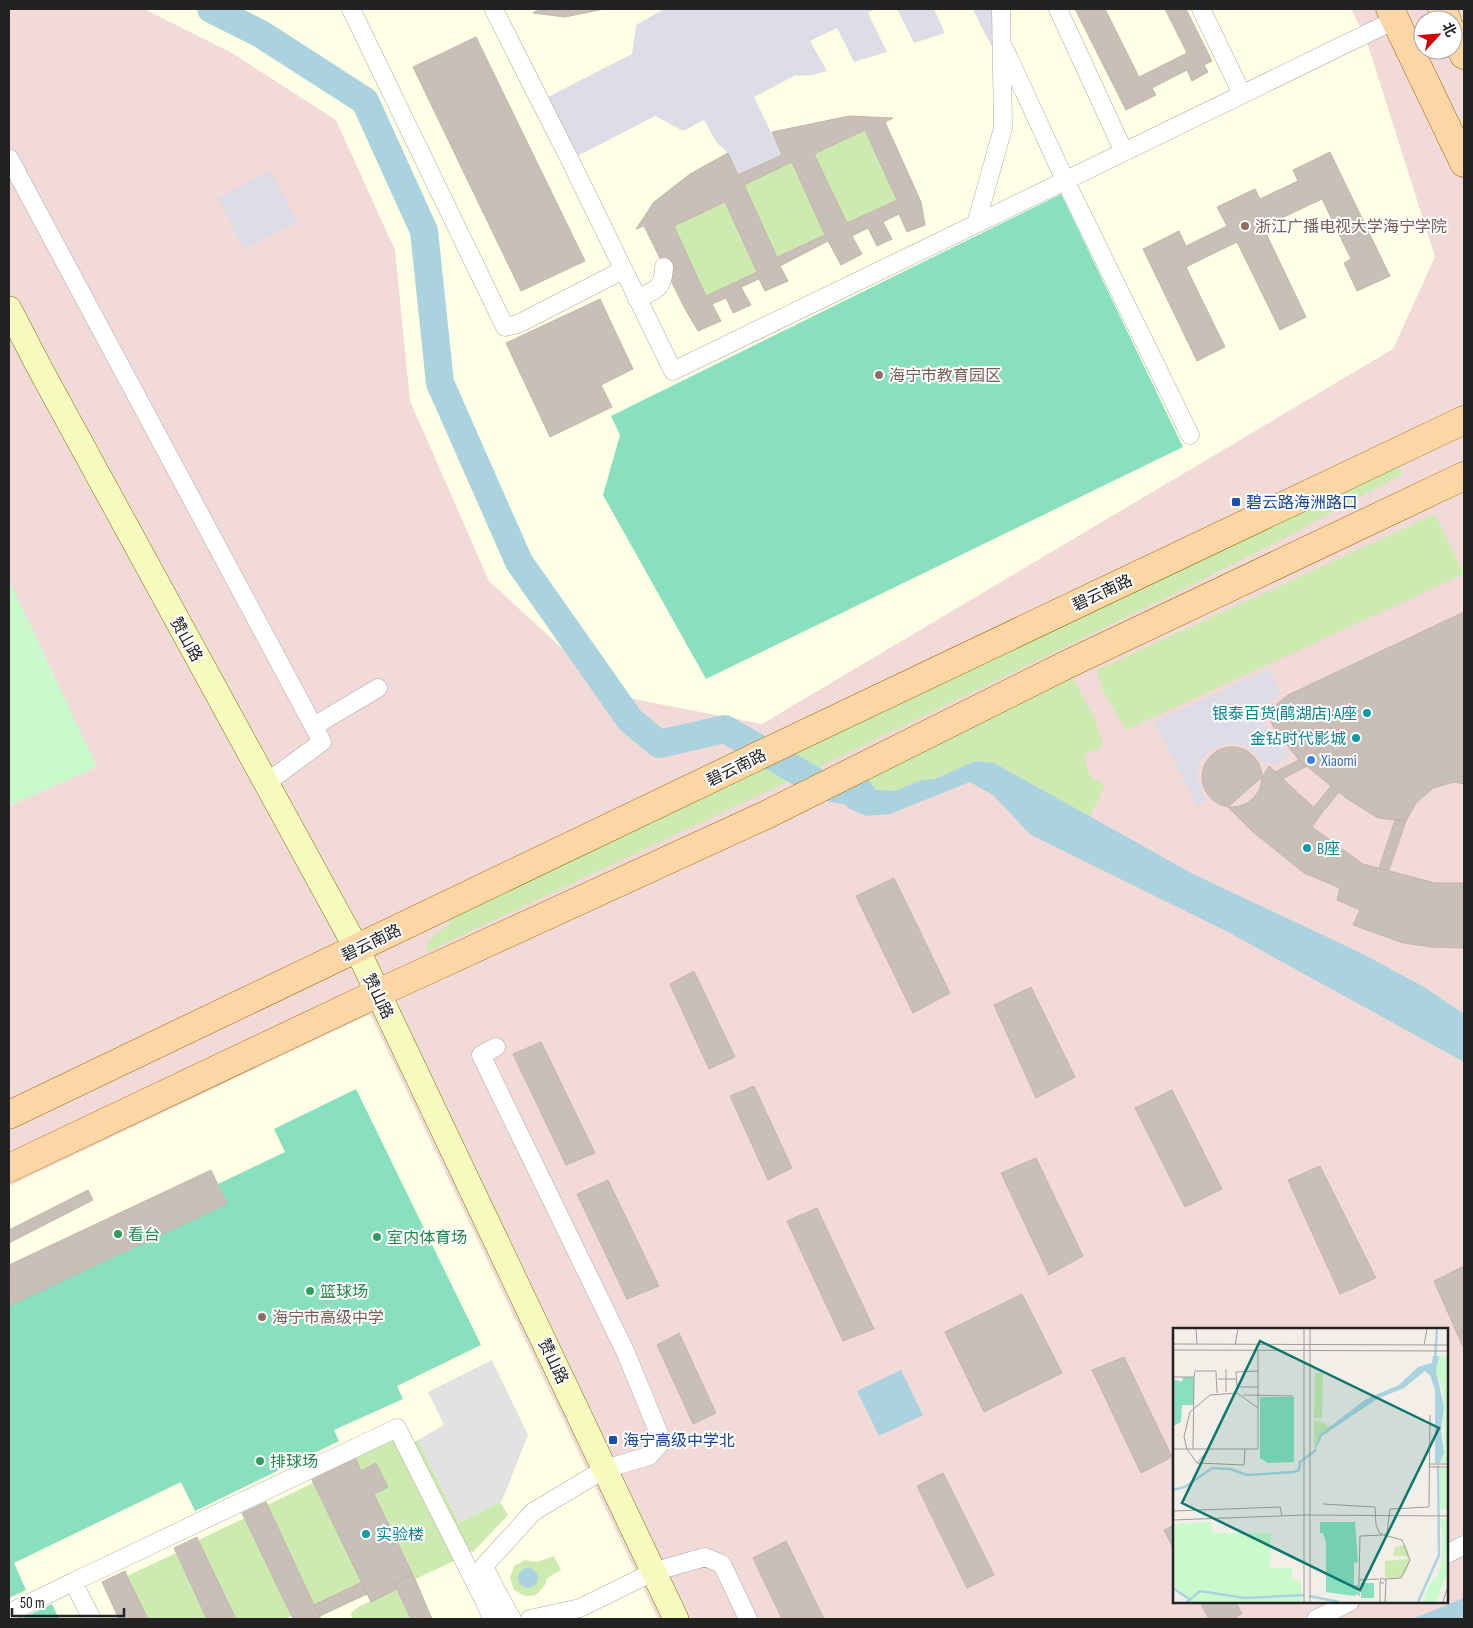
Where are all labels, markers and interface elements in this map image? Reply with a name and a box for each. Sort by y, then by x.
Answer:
north arrow [1413,10,1463,60]
text: 北 [1439,20,1460,40]
place label: 浙江广播电视大学海宁学院 [1255,218,1447,237]
marker: 浙江广播电视大学海宁学院 [1239,220,1251,232]
place label: 海宁市教育园区 [889,367,1001,386]
marker: 海宁市教育园区 [873,369,885,381]
place label: 碧云路海洲路口 [1246,494,1358,513]
marker: 碧云路海洲路口 [1230,496,1242,508]
street label: 碧云南路 [1070,571,1136,615]
street label: 赞山路 [166,614,206,665]
place label: 银泰百货(鹃湖店)·A座 [1212,705,1357,724]
marker: 银泰百货(鹃湖店)·A座 [1361,707,1373,719]
place label: 金钻时代影城 [1250,730,1346,749]
marker: 金钻时代影城 [1350,732,1362,744]
street label: 碧云南路 [704,746,770,791]
place label: Xiaomi [1320,752,1357,771]
marker: Xiaomi [1305,754,1317,766]
place label: B座 [1317,840,1340,859]
marker: B座 [1301,842,1313,854]
street label: 碧云南路 [339,921,405,966]
street label: 赞山路 [359,971,397,1022]
place label: 看台 [128,1226,160,1245]
marker: 看台 [112,1228,124,1240]
place label: 室内体育场 [387,1229,467,1248]
marker: 室内体育场 [371,1231,383,1243]
place label: 篮球场 [320,1283,368,1302]
marker: 篮球场 [304,1285,316,1297]
place label: 海宁市高级中学 [272,1308,384,1328]
marker: 海宁市高级中学 [256,1311,268,1323]
inset map [1173,1328,1448,1603]
street label: 赞山路 [534,1336,572,1387]
place label: 海宁高级中学北 [623,1431,735,1451]
marker: 海宁高级中学北 [607,1434,619,1446]
place label: 排球场 [270,1453,318,1472]
marker: 排球场 [254,1455,266,1467]
place label: 实验楼 [376,1526,424,1545]
marker: 实验楼 [360,1528,372,1540]
scale bar [12,1586,125,1618]
text: 50 m [20,1594,45,1613]

